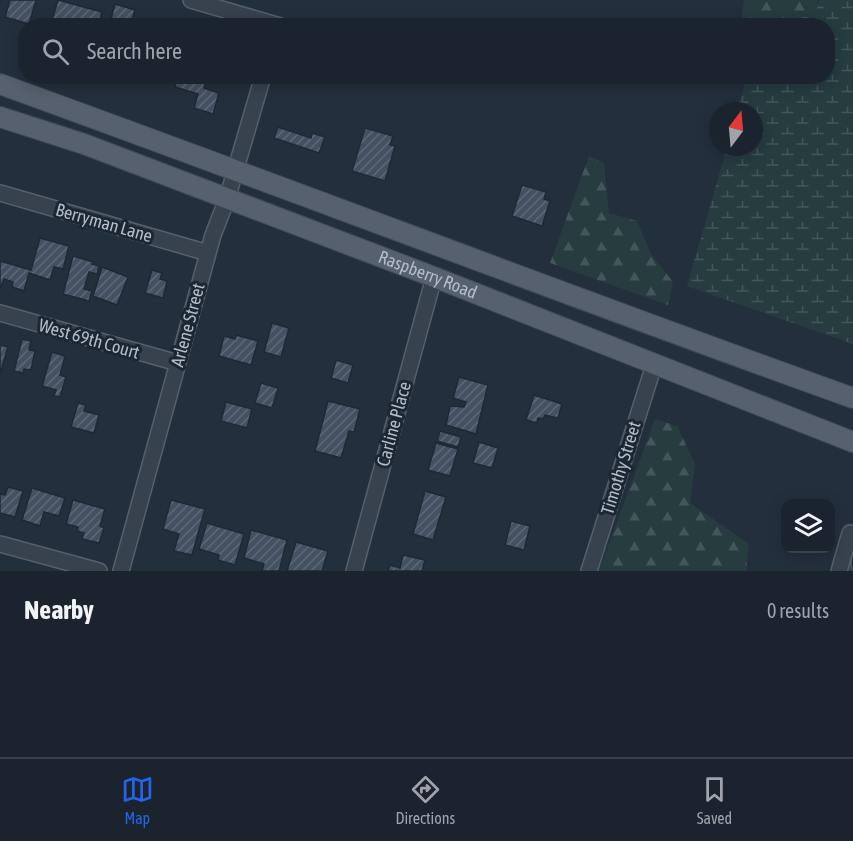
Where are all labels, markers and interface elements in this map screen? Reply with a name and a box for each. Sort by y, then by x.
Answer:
search box [18,18,835,84]
icon: search [39,35,72,68]
text: Search here [87,38,182,64]
north arrow [709,102,763,156]
street label: Berryman Lane [53,199,155,246]
street label: Raspberry Road [376,246,480,303]
street label: Arlene Street [166,281,209,369]
street label: West 69th Court [36,314,142,363]
street label: Carline Place [372,379,415,469]
street label: Timothy Street [596,419,645,517]
map controls [781,499,835,553]
button: layers [781,499,835,553]
text: Nearby [24,595,94,625]
text: 0 results [767,599,829,622]
tab: Map [121,773,154,827]
tab: Directions [395,773,455,827]
tab: Saved [697,773,732,827]

